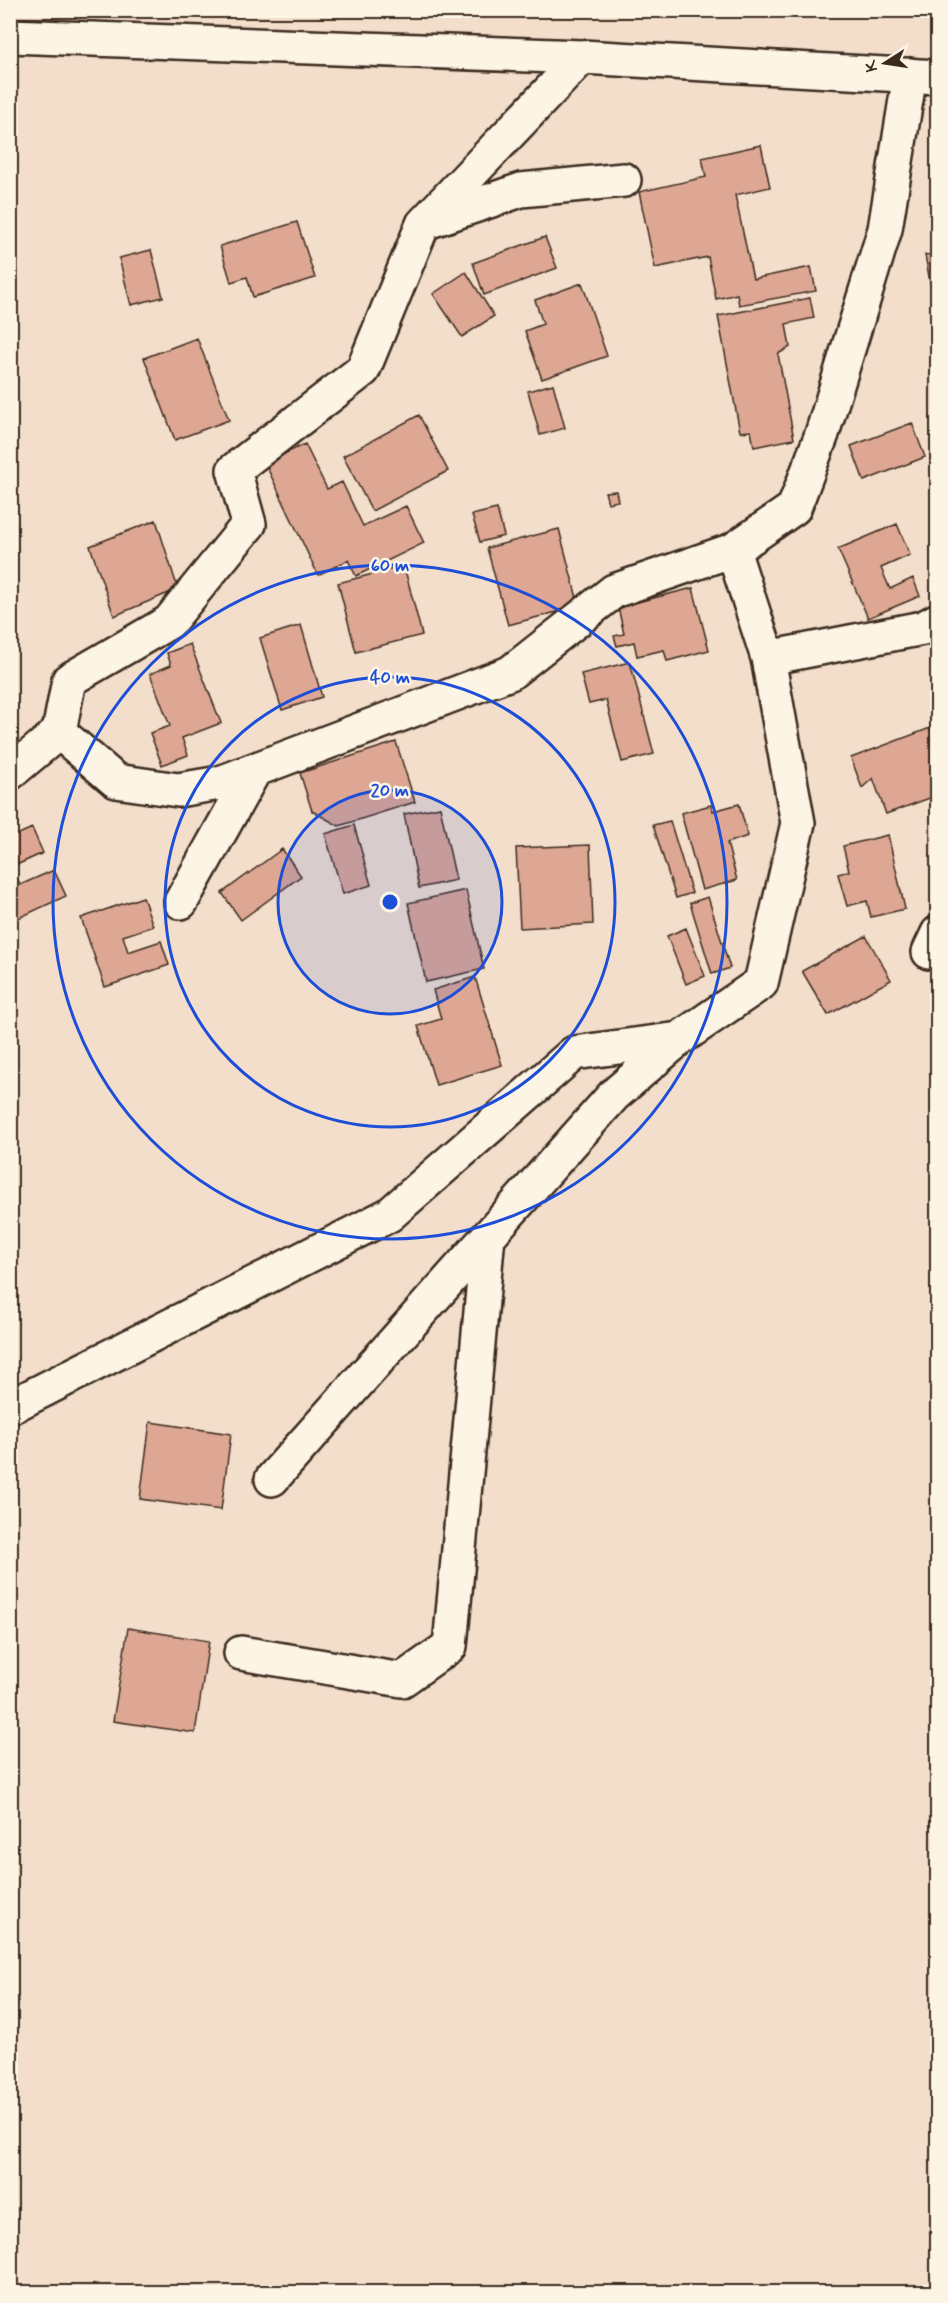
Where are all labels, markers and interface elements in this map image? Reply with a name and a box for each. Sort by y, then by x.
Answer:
north arrow [855,33,915,93]
text: K [860,57,883,74]
text: 60 m [371,554,409,578]
text: 40 m [370,666,410,690]
text: 20 m [371,779,409,803]
centre of rings [380,892,400,912]

